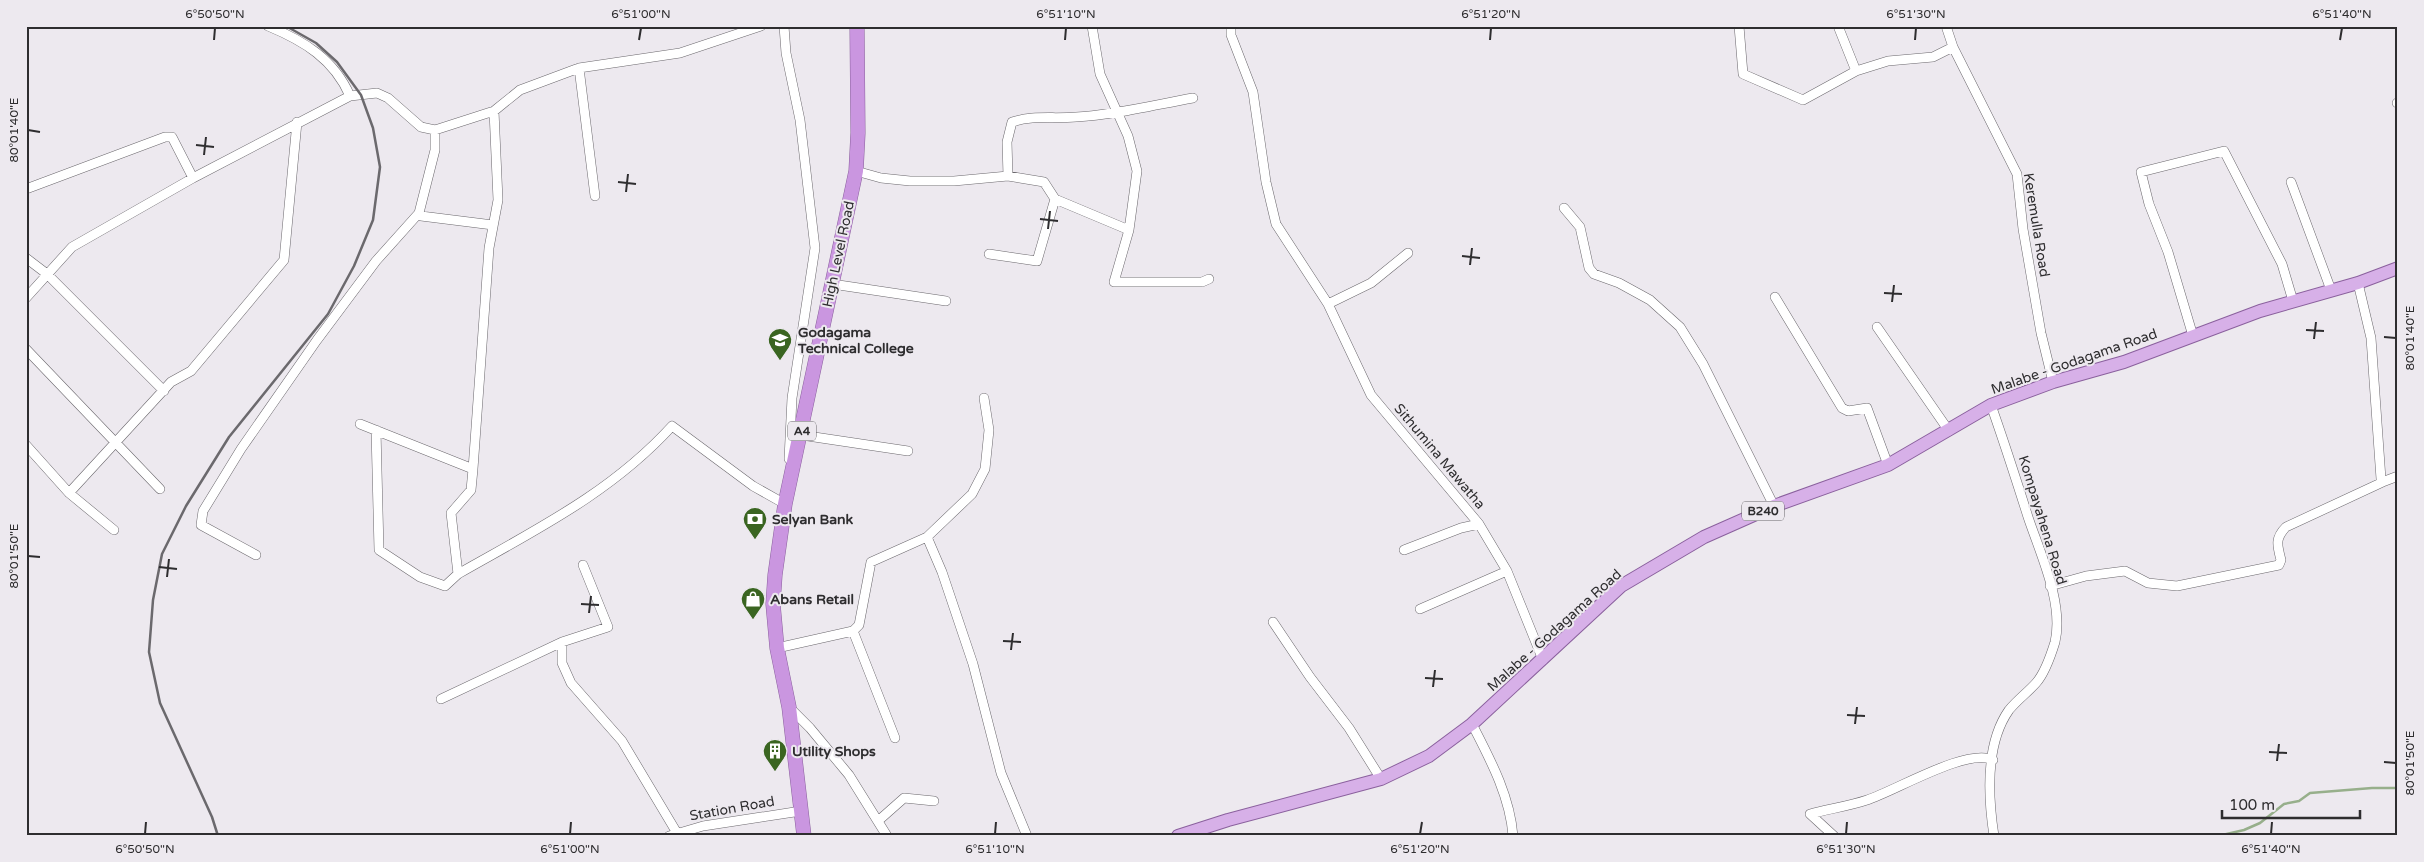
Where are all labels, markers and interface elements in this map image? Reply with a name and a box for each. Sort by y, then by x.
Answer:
text: 6°50'50"N [185,7,245,21]
text: 6°51'00"N [611,7,671,21]
text: 6°51'10"N [1036,7,1096,21]
text: 6°51'20"N [1461,7,1521,21]
text: 6°51'30"N [1886,7,1946,21]
text: 6°51'40"N [2312,7,2372,21]
text: 80°01'40"E [7,97,21,163]
street label: Keremulla Road [2020,172,2053,278]
street label: High Level Road [819,199,858,309]
text: 80°01'40"E [2403,305,2417,371]
place label: Godagama Technical College [797,324,914,357]
street label: Malabe - Godagama Road [1989,325,2159,398]
school or university icon: Godagama Technical College [767,327,793,361]
street label: Sithumina Mawatha [1391,400,1489,513]
road number: A4 [788,422,816,441]
street label: Kompayahena Road [2015,453,2070,587]
road number: B240 [1742,502,1784,520]
bank icon: Selyan Bank [742,506,768,540]
place label: Selyan Bank [772,511,854,528]
text: 80°01'50"E [7,523,21,589]
street label: Malabe - Godagama Road [1484,566,1625,695]
shop icon: Abans Retail [740,586,766,620]
place label: Abans Retail [770,591,854,608]
text: 80°01'50"E [2403,730,2417,796]
building icon: Utility Shops [762,738,788,772]
place label: Utility Shops [792,743,876,760]
scale bar [2222,787,2359,819]
street label: Station Road [688,793,776,824]
text: 100 m [2229,796,2275,814]
text: 6°50'50"N [115,842,175,856]
text: 6°51'00"N [540,842,600,856]
text: 6°51'10"N [965,842,1025,856]
text: 6°51'20"N [1390,842,1450,856]
text: 6°51'30"N [1816,842,1876,856]
text: 6°51'40"N [2241,842,2301,856]

